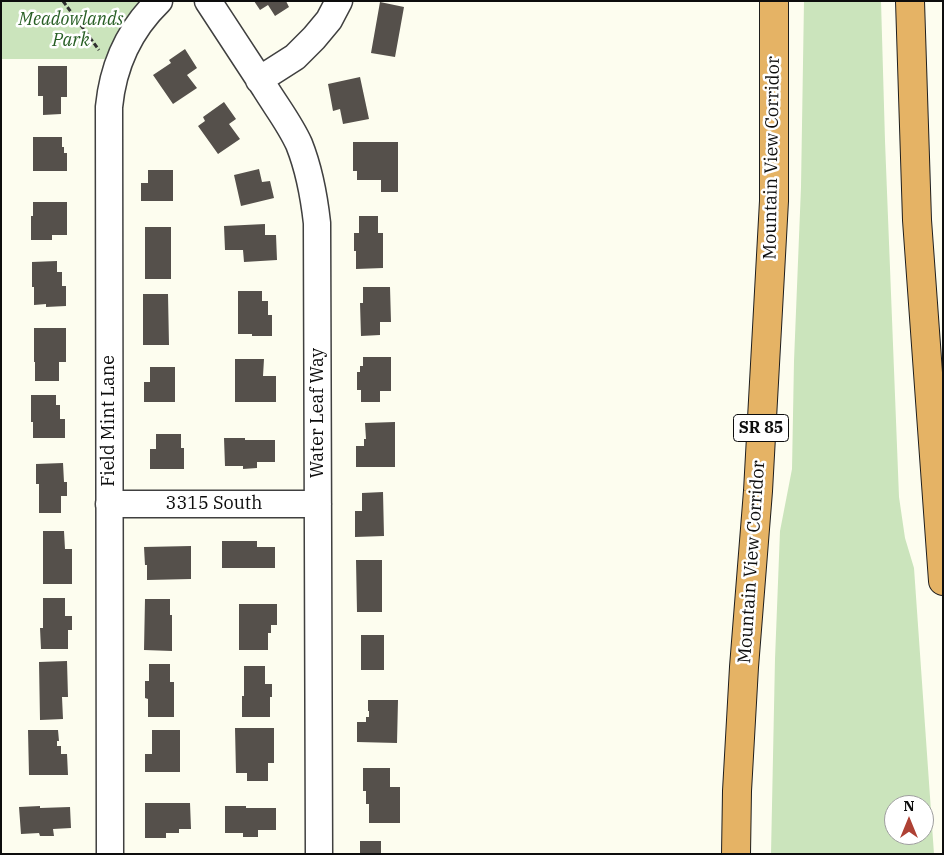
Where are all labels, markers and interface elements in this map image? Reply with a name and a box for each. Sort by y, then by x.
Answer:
park label: Meadowlands Park [19,9,123,52]
street label: Mountain View Corridor [759,56,785,260]
street label: Water Leaf Way [307,348,329,478]
street label: Field Mint Lane [98,355,120,487]
road number: SR 85 [734,414,788,442]
street label: Mountain View Corridor [734,460,770,664]
street label: 3315 South [166,493,262,515]
north arrow [884,795,934,845]
text: N [903,797,915,815]

